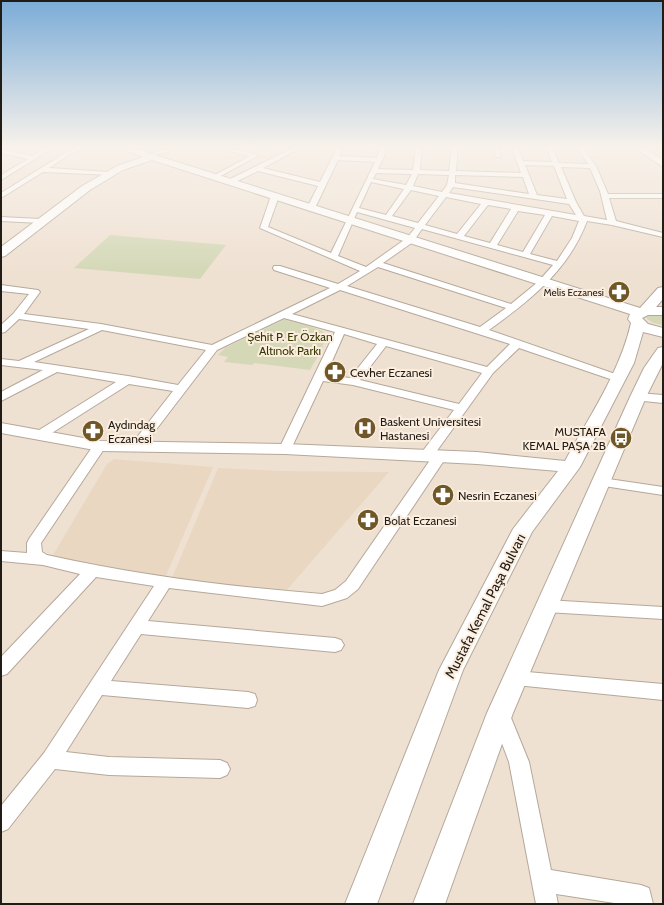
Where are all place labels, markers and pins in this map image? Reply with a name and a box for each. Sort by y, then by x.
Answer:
pharmacy icon: Melis Eczanesi [606,279,632,305]
place label: Melis Eczanesi [544,286,604,299]
pharmacy icon: Cevher Eczanesi [322,359,348,385]
place label: Cevher Eczanesi [350,365,432,380]
place label: Baskent Universitesi Hastanesi [380,414,481,443]
hospital icon: Baskent Universitesi Hastanesi [352,415,378,441]
place label: Aydındag Eczanesi [108,417,156,446]
pharmacy icon: Aydındag Eczanesi [80,418,106,444]
place label: MUSTAFA KEMAL PAŞA 2B [522,424,607,453]
bus stop icon: MUSTAFA KEMAL PAŞA 2B [608,425,634,451]
pharmacy icon: Nesrin Eczanesi [430,482,456,508]
place label: Nesrin Eczanesi [458,488,537,503]
pharmacy icon: Bolat Eczanesi [355,507,381,533]
place label: Bolat Eczanesi [384,513,457,528]

